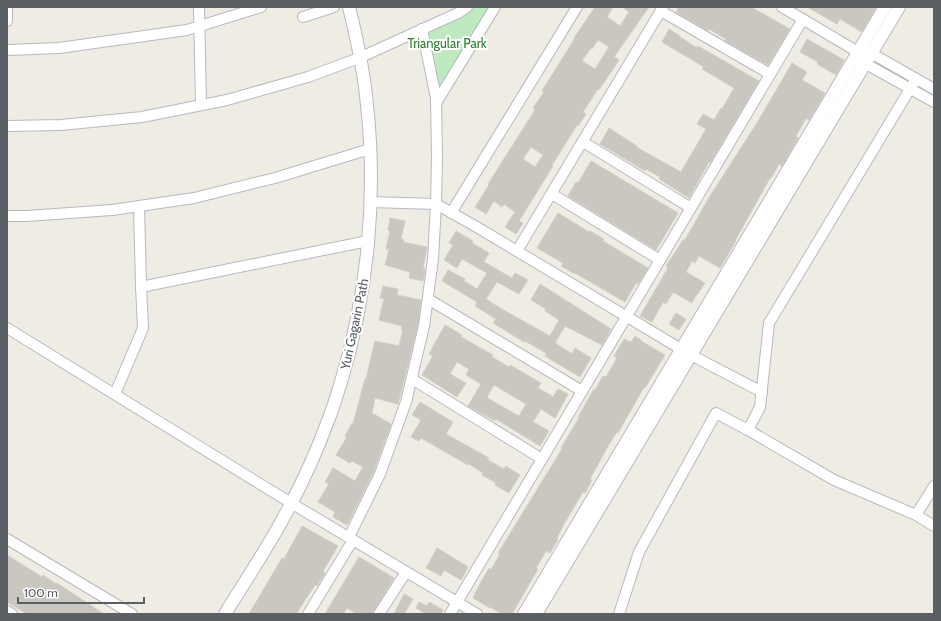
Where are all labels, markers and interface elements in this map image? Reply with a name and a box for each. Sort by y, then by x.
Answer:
park label: Triangular Park [407,35,487,51]
street label: Yuri Gagarin Path [336,277,371,372]
scale bar [18,579,144,605]
text: 100 m [24,585,58,600]

